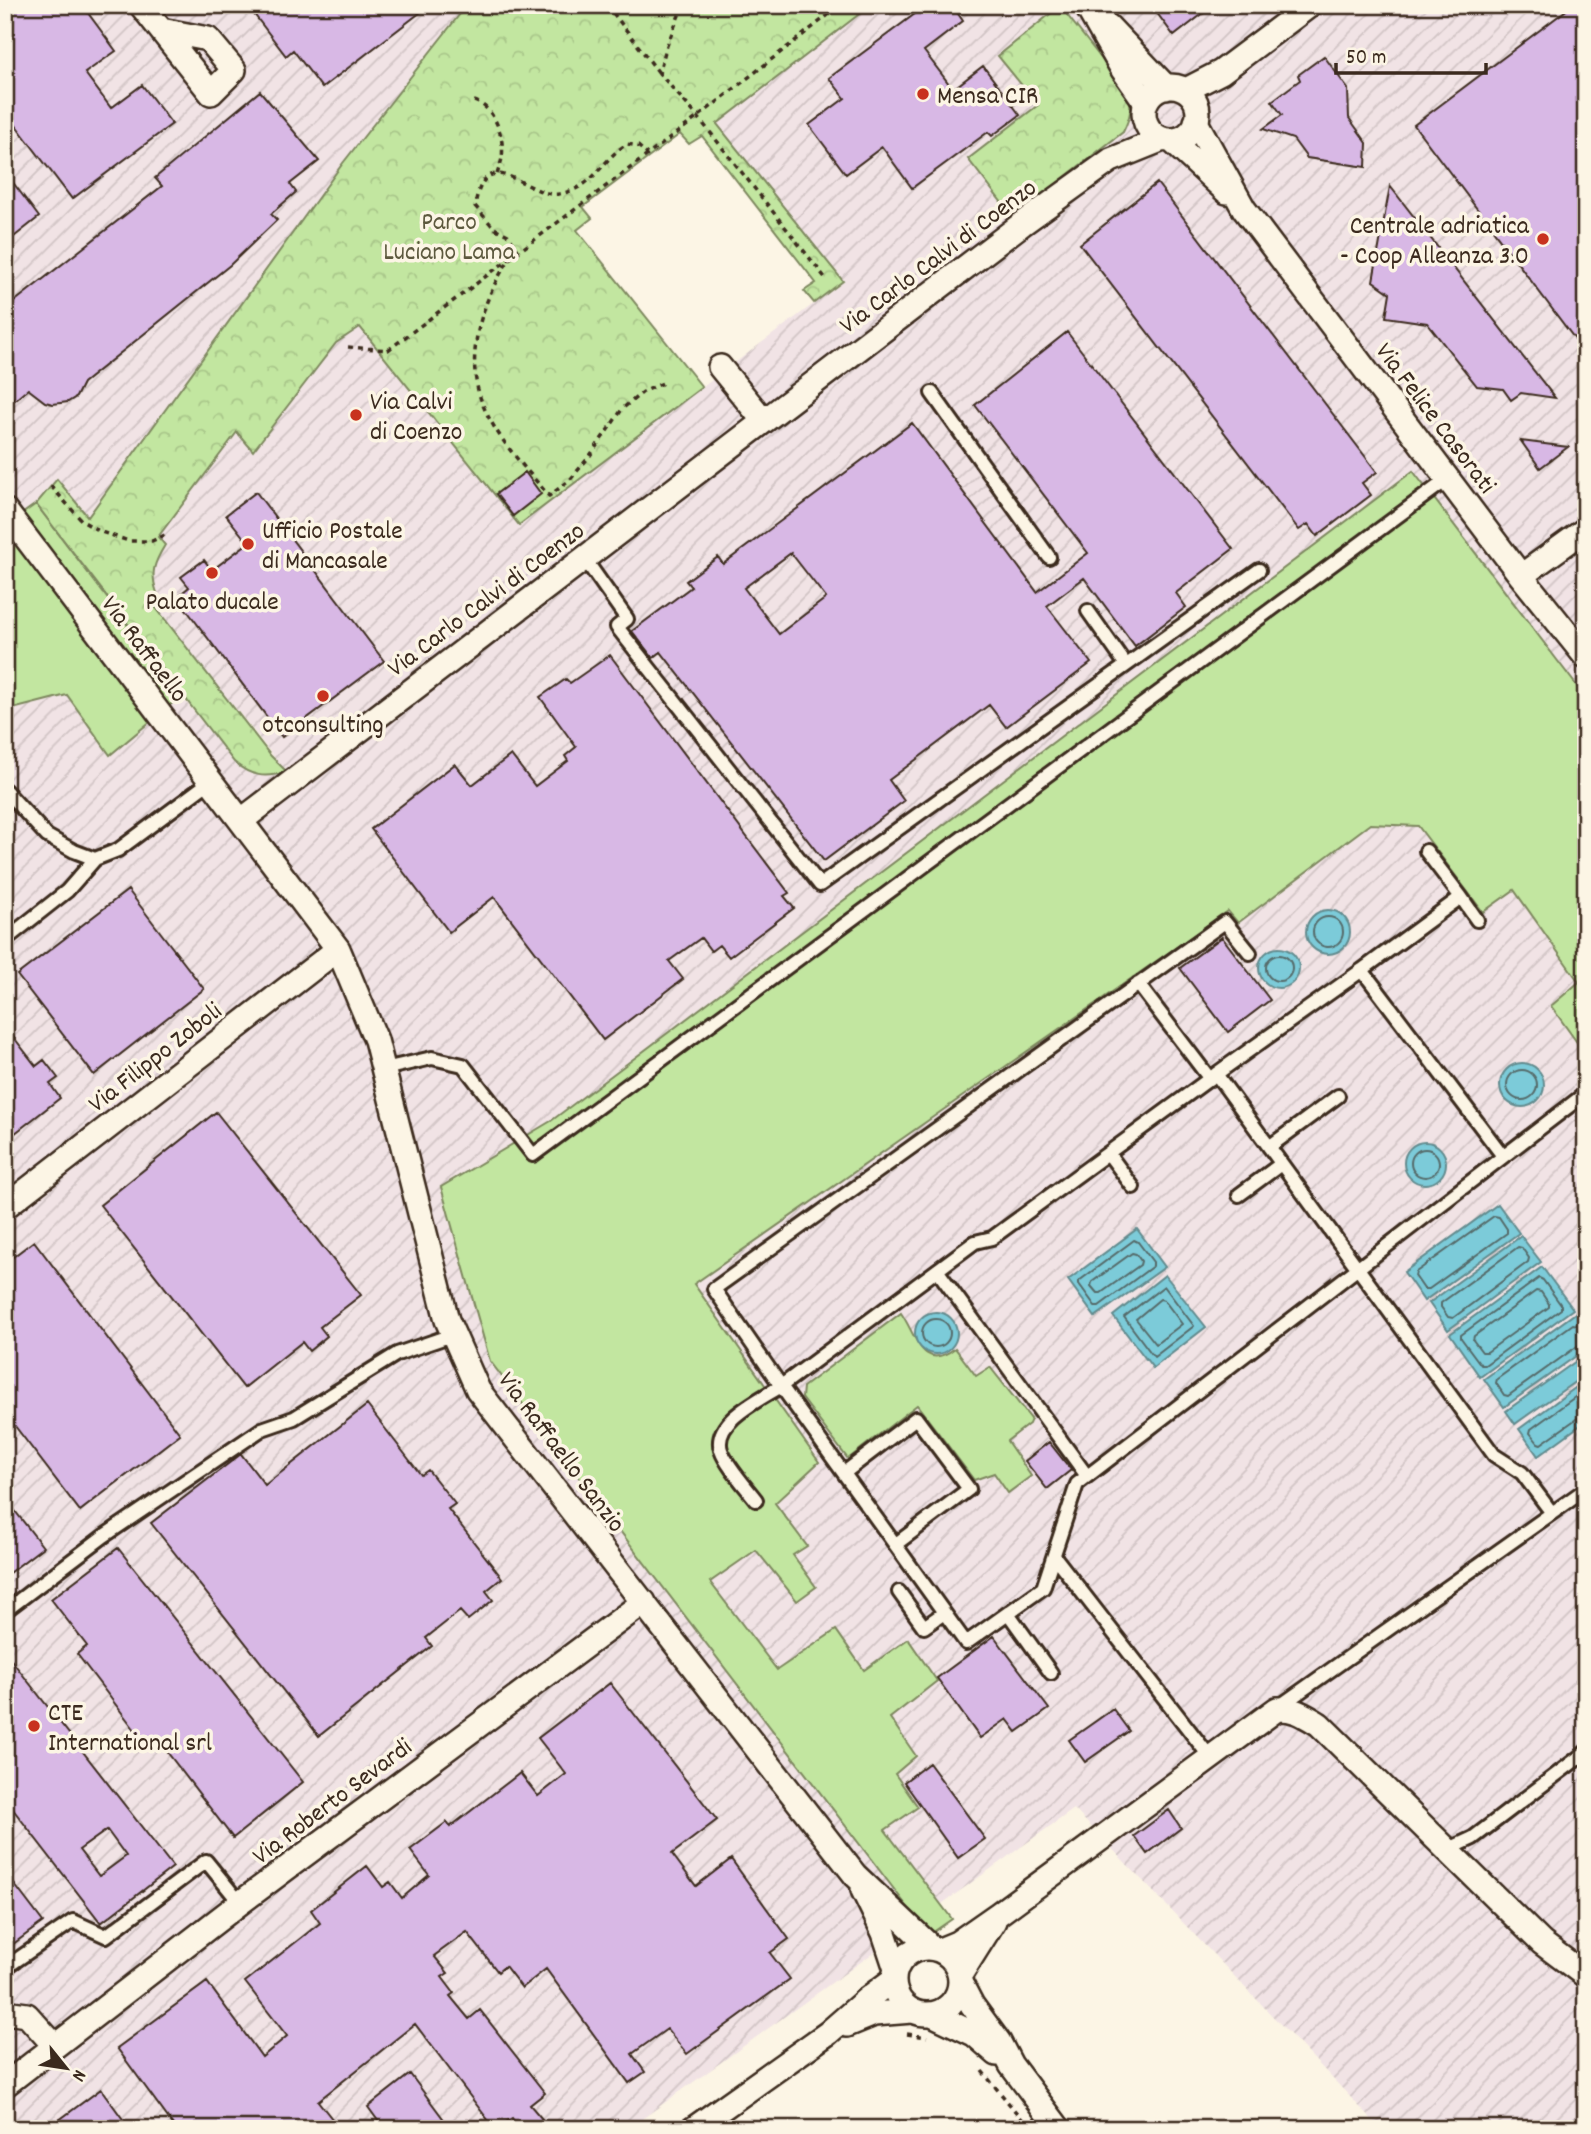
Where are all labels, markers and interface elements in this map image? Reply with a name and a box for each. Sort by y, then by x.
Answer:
scale bar [1336,32,1486,76]
text: 50 m [1346,44,1386,74]
place label: Mensa CIR [937,79,1038,116]
marker: Mensa CIR [915,86,931,102]
street label: Via Carlo Calvi di Coenzo [833,171,1046,344]
park label: Parco Luciano Lama [383,205,516,272]
place label: Centrale adriatica - Coop Alleanza 3.0 [1340,209,1530,276]
marker: Centrale adriatica - Coop Alleanza 3.0 [1535,231,1551,247]
street label: Via Felice Casorati [1365,336,1504,503]
place label: Via Calvi di Coenzo [370,385,462,452]
marker: Via Calvi di Coenzo [348,407,364,423]
place label: Ufficio Postale di Mancasale [262,514,403,581]
street label: Via Carlo Calvi di Coenzo [381,514,594,687]
marker: Ufficio Postale di Mancasale [240,536,256,552]
marker: Palato ducale [204,565,220,581]
place label: Palato ducale [145,585,279,622]
street label: Via Raffaello [91,589,196,711]
marker: otconsulting [315,688,331,704]
place label: otconsulting [262,708,384,745]
street label: Via Filippo Zoboli [81,994,231,1123]
street label: Via Raffaello Sanzio [487,1365,633,1541]
place label: CTE International srl [48,1696,212,1763]
marker: CTE International srl [26,1718,42,1734]
street label: Via Roberto Sevardi [245,1730,421,1875]
north arrow [32,2032,102,2102]
text: N [64,2064,92,2086]

